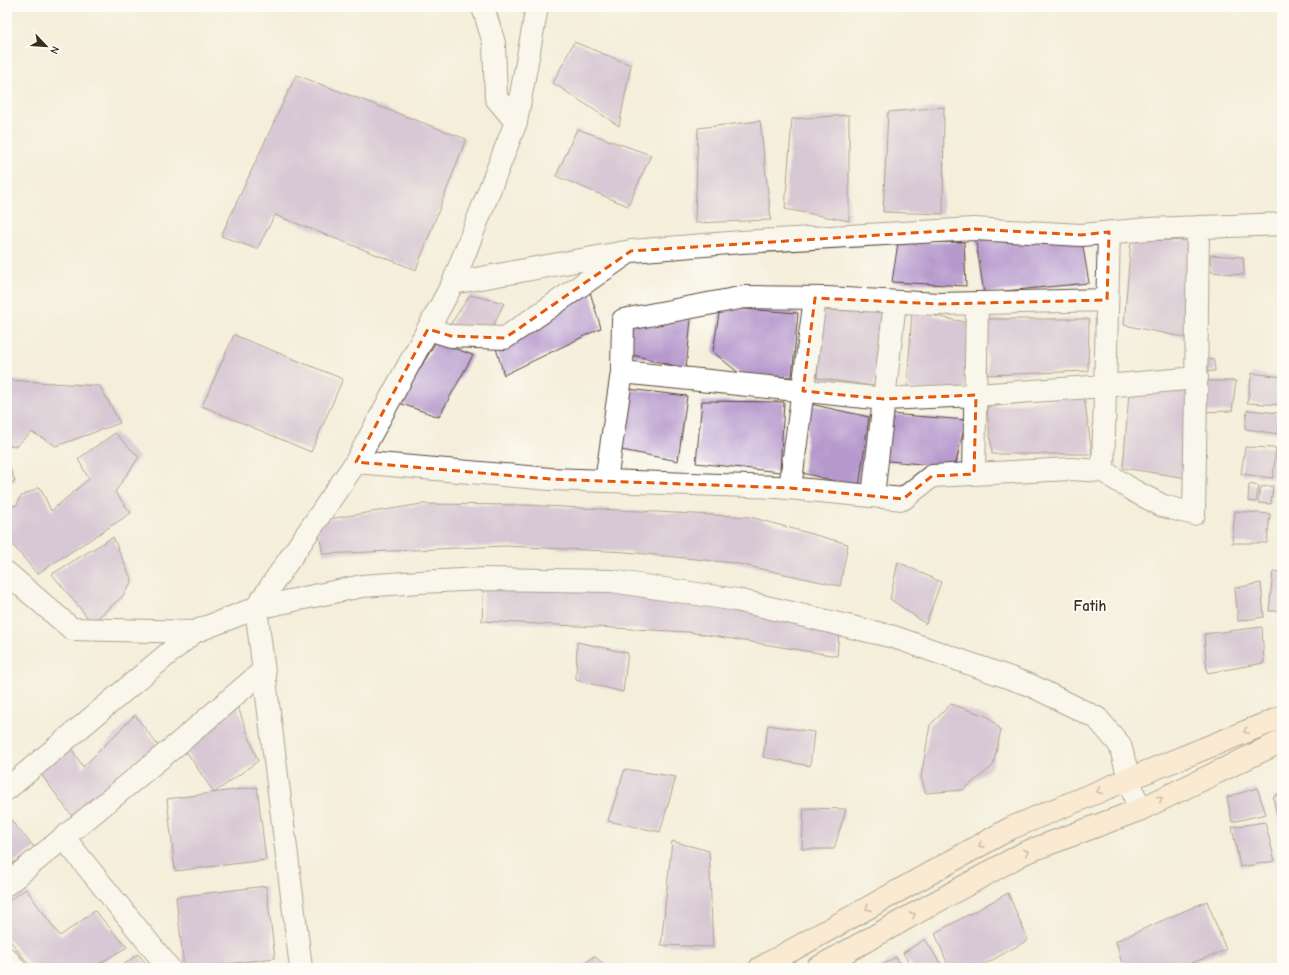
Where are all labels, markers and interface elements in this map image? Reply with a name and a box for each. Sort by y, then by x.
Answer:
north arrow [26,26,66,66]
text: N [47,44,62,56]
district label: Fatih [1074,597,1106,615]
one-way arrow [1242,727,1249,735]
one-way arrow [1096,786,1104,794]
one-way arrow [1156,797,1164,804]
one-way arrow [978,840,985,847]
one-way arrow [1023,849,1030,857]
one-way arrow [865,903,872,911]
one-way arrow [908,912,916,919]

